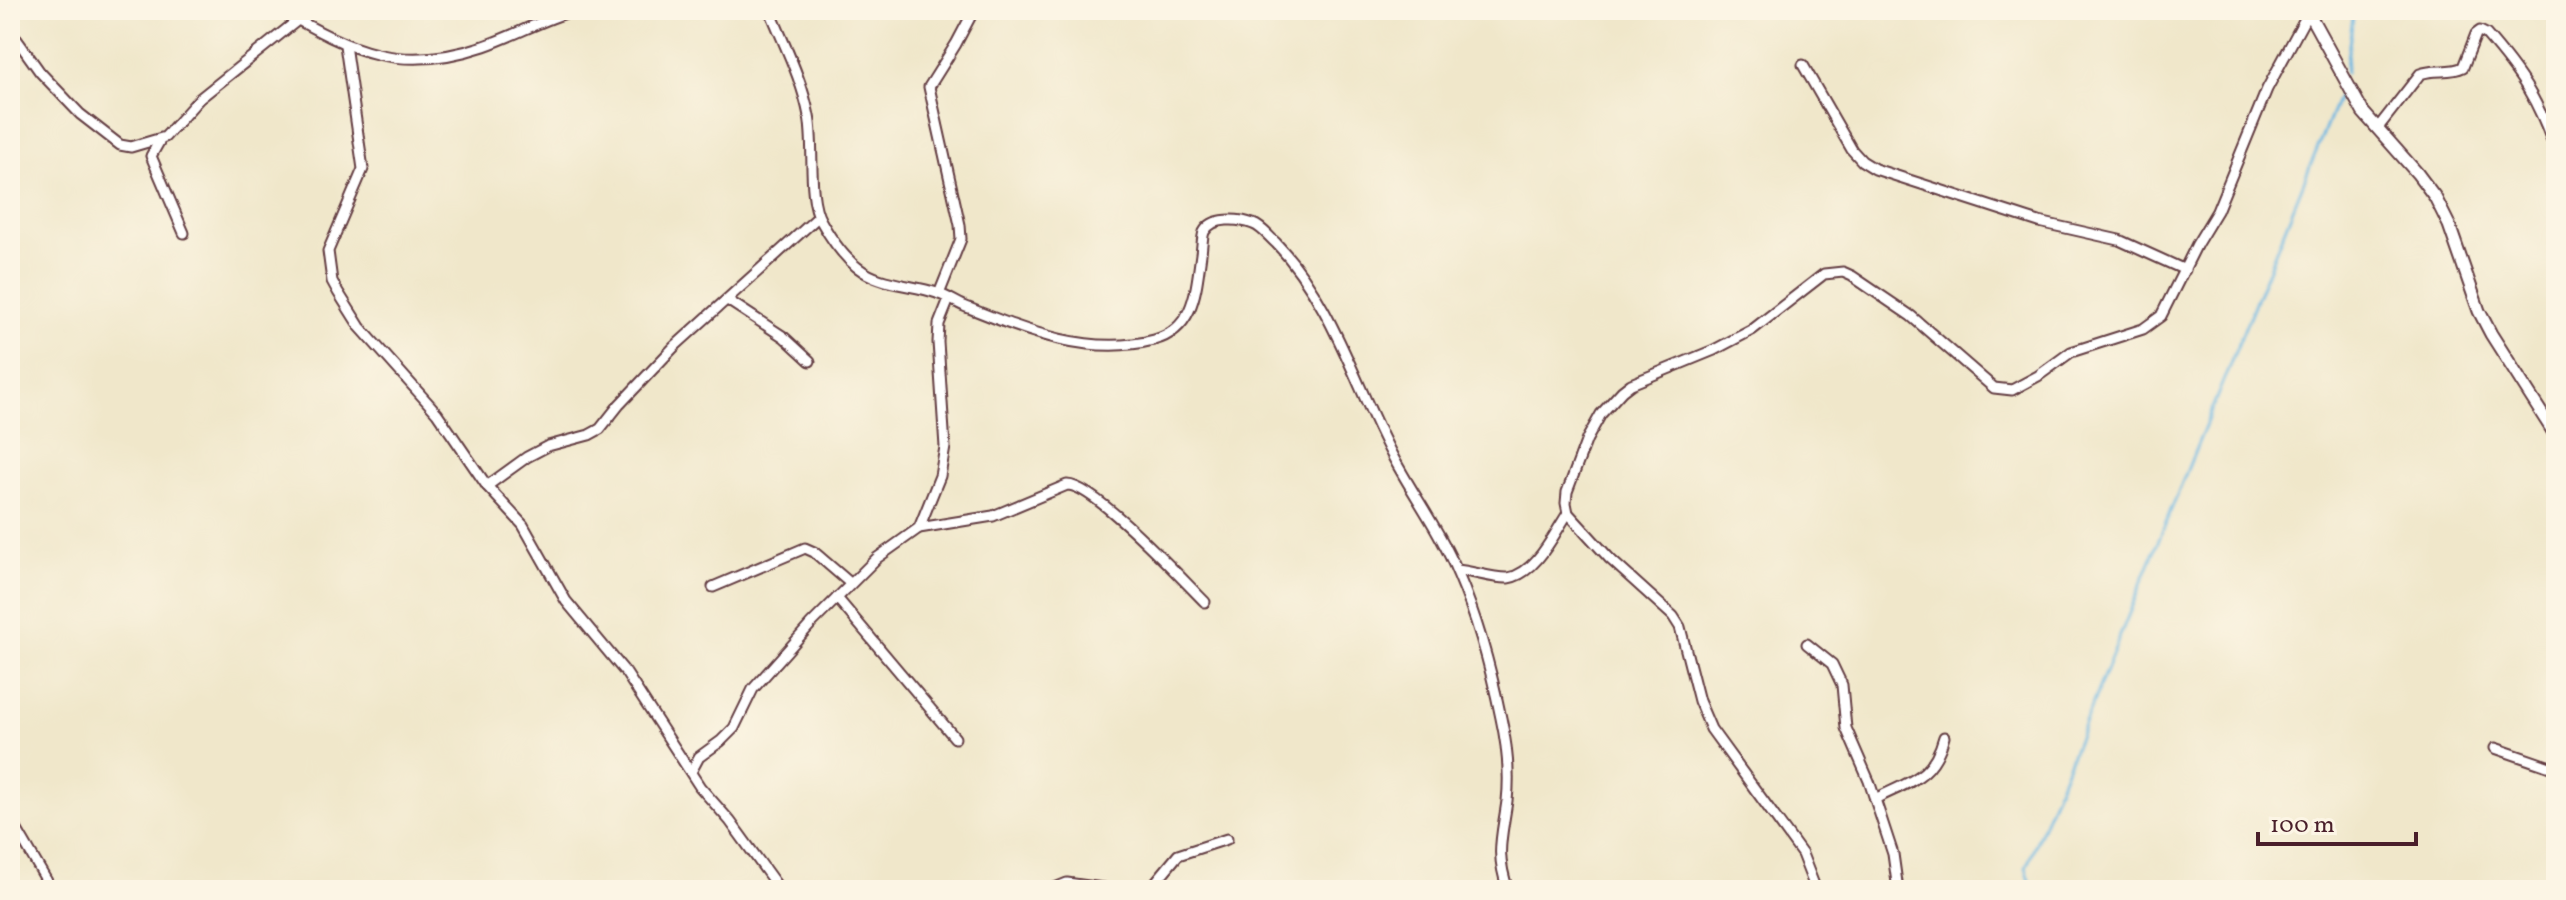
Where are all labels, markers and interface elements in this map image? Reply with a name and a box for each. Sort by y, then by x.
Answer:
scale bar [2258,796,2416,846]
text: 100 m [2270,809,2335,843]

